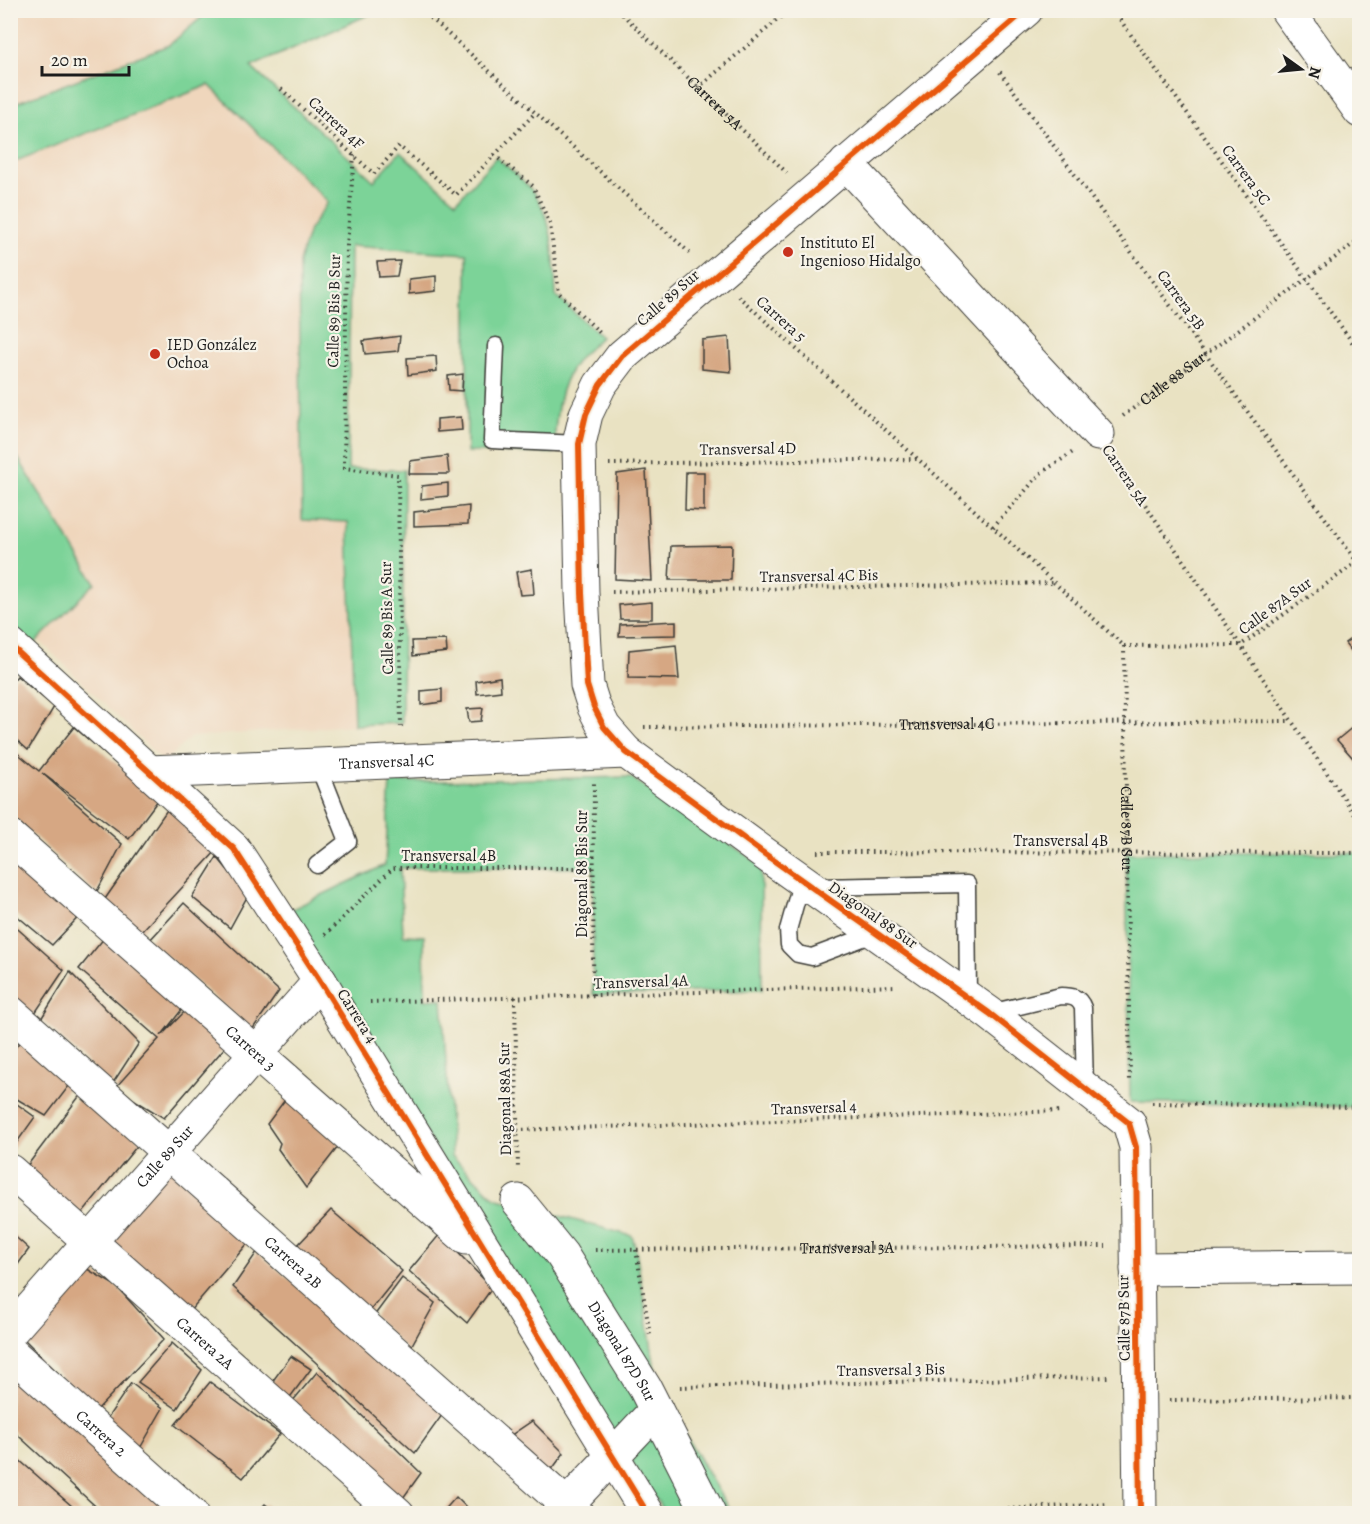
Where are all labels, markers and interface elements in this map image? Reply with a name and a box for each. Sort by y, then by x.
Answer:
scale bar [42,39,129,77]
north arrow [1271,39,1331,99]
text: 20 m [51,48,88,72]
text: N [1302,64,1327,81]
street label: Carrera 5A [682,71,748,136]
street label: Carrera 4F [303,92,369,154]
street label: Carrera 5C [1216,140,1276,210]
place label: Instituto El Ingenioso Hidalgo [800,232,921,272]
marker: Instituto El Ingenioso Hidalgo [781,245,795,259]
street label: Calle 89 Bis B Sur [322,254,346,368]
street label: Calle 89 Sur [632,264,704,332]
street label: Carrera 5B [1152,265,1210,335]
street label: Carrera 5 [751,291,811,347]
place label: IED González Ochoa [167,334,257,374]
marker: IED González Ochoa [148,347,162,361]
street label: Calle 88 Sur [1135,347,1210,411]
street label: Transversal 4D [700,437,796,461]
street label: Carrera 5A [1096,440,1154,511]
street label: Calle 89 Bis A Sur [375,561,399,675]
street label: Transversal 4C Bis [759,564,879,588]
street label: Calle 87A Sur [1234,572,1316,640]
street label: Transversal 4C [899,713,995,736]
street label: Transversal 4C [339,749,435,775]
street label: Calle 87B Sur [1115,786,1138,872]
street label: Diagonal 88 Bis Sur [571,810,593,938]
street label: Transversal 4B [1014,830,1108,852]
street label: Transversal 4B [402,845,496,867]
street label: Diagonal 88 Sur [824,876,922,954]
street label: Transversal 4A [593,969,689,995]
street label: Carrera 4 [332,984,382,1048]
street label: Carrera 3 [220,1020,280,1076]
street label: Diagonal 88A Sur [493,1042,517,1156]
street label: Transversal 4 [771,1096,857,1120]
street label: Calle 89 Sur [131,1120,199,1193]
street label: Carrera 2B [259,1231,327,1294]
street label: Transversal 3A [800,1237,895,1259]
street label: Calle 87B Sur [1112,1275,1136,1361]
street label: Diagonal 87D Sur [582,1297,661,1405]
street label: Carrera 2A [171,1312,239,1375]
street label: Transversal 3 Bis [837,1358,945,1382]
street label: Carrera 2 [71,1405,131,1462]

